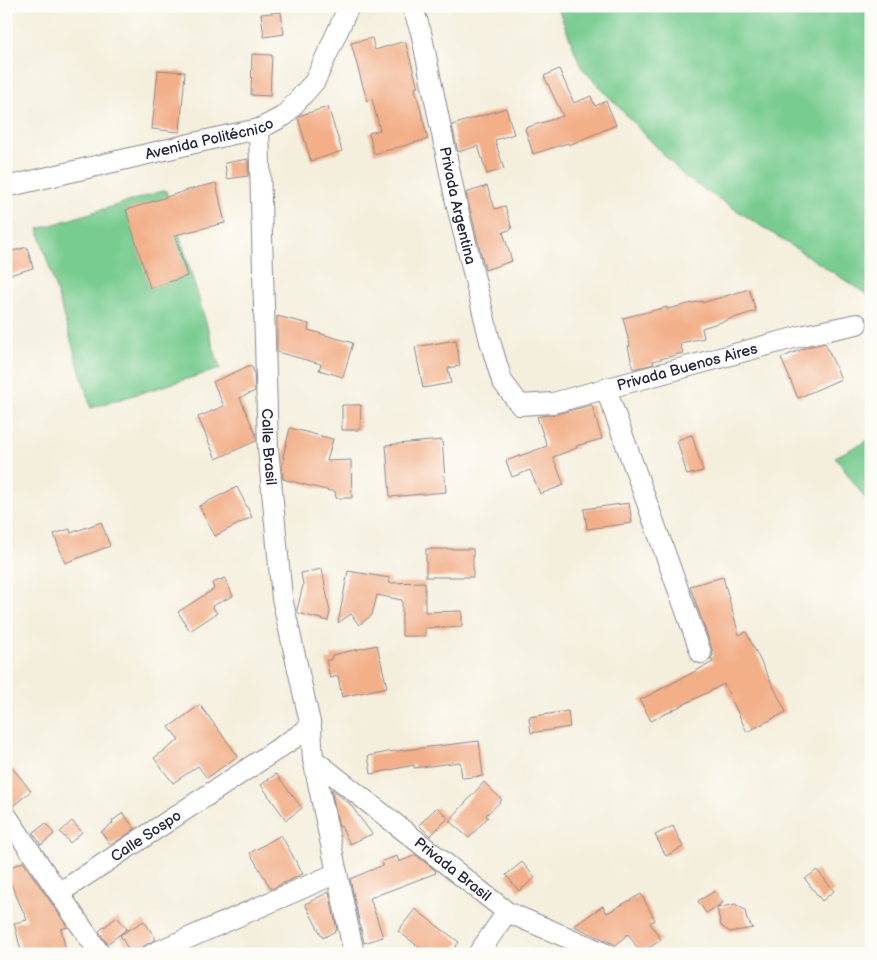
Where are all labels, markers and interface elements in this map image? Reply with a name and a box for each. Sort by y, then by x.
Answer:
street label: Avenida Politécnico [143,114,277,164]
street label: Privada Argentina [435,145,480,266]
street label: Privada Buenos Aires [615,339,760,395]
street label: Calle Brasil [257,408,280,486]
street label: Calle Sospo [107,806,185,866]
street label: Privada Brasil [410,833,495,906]

